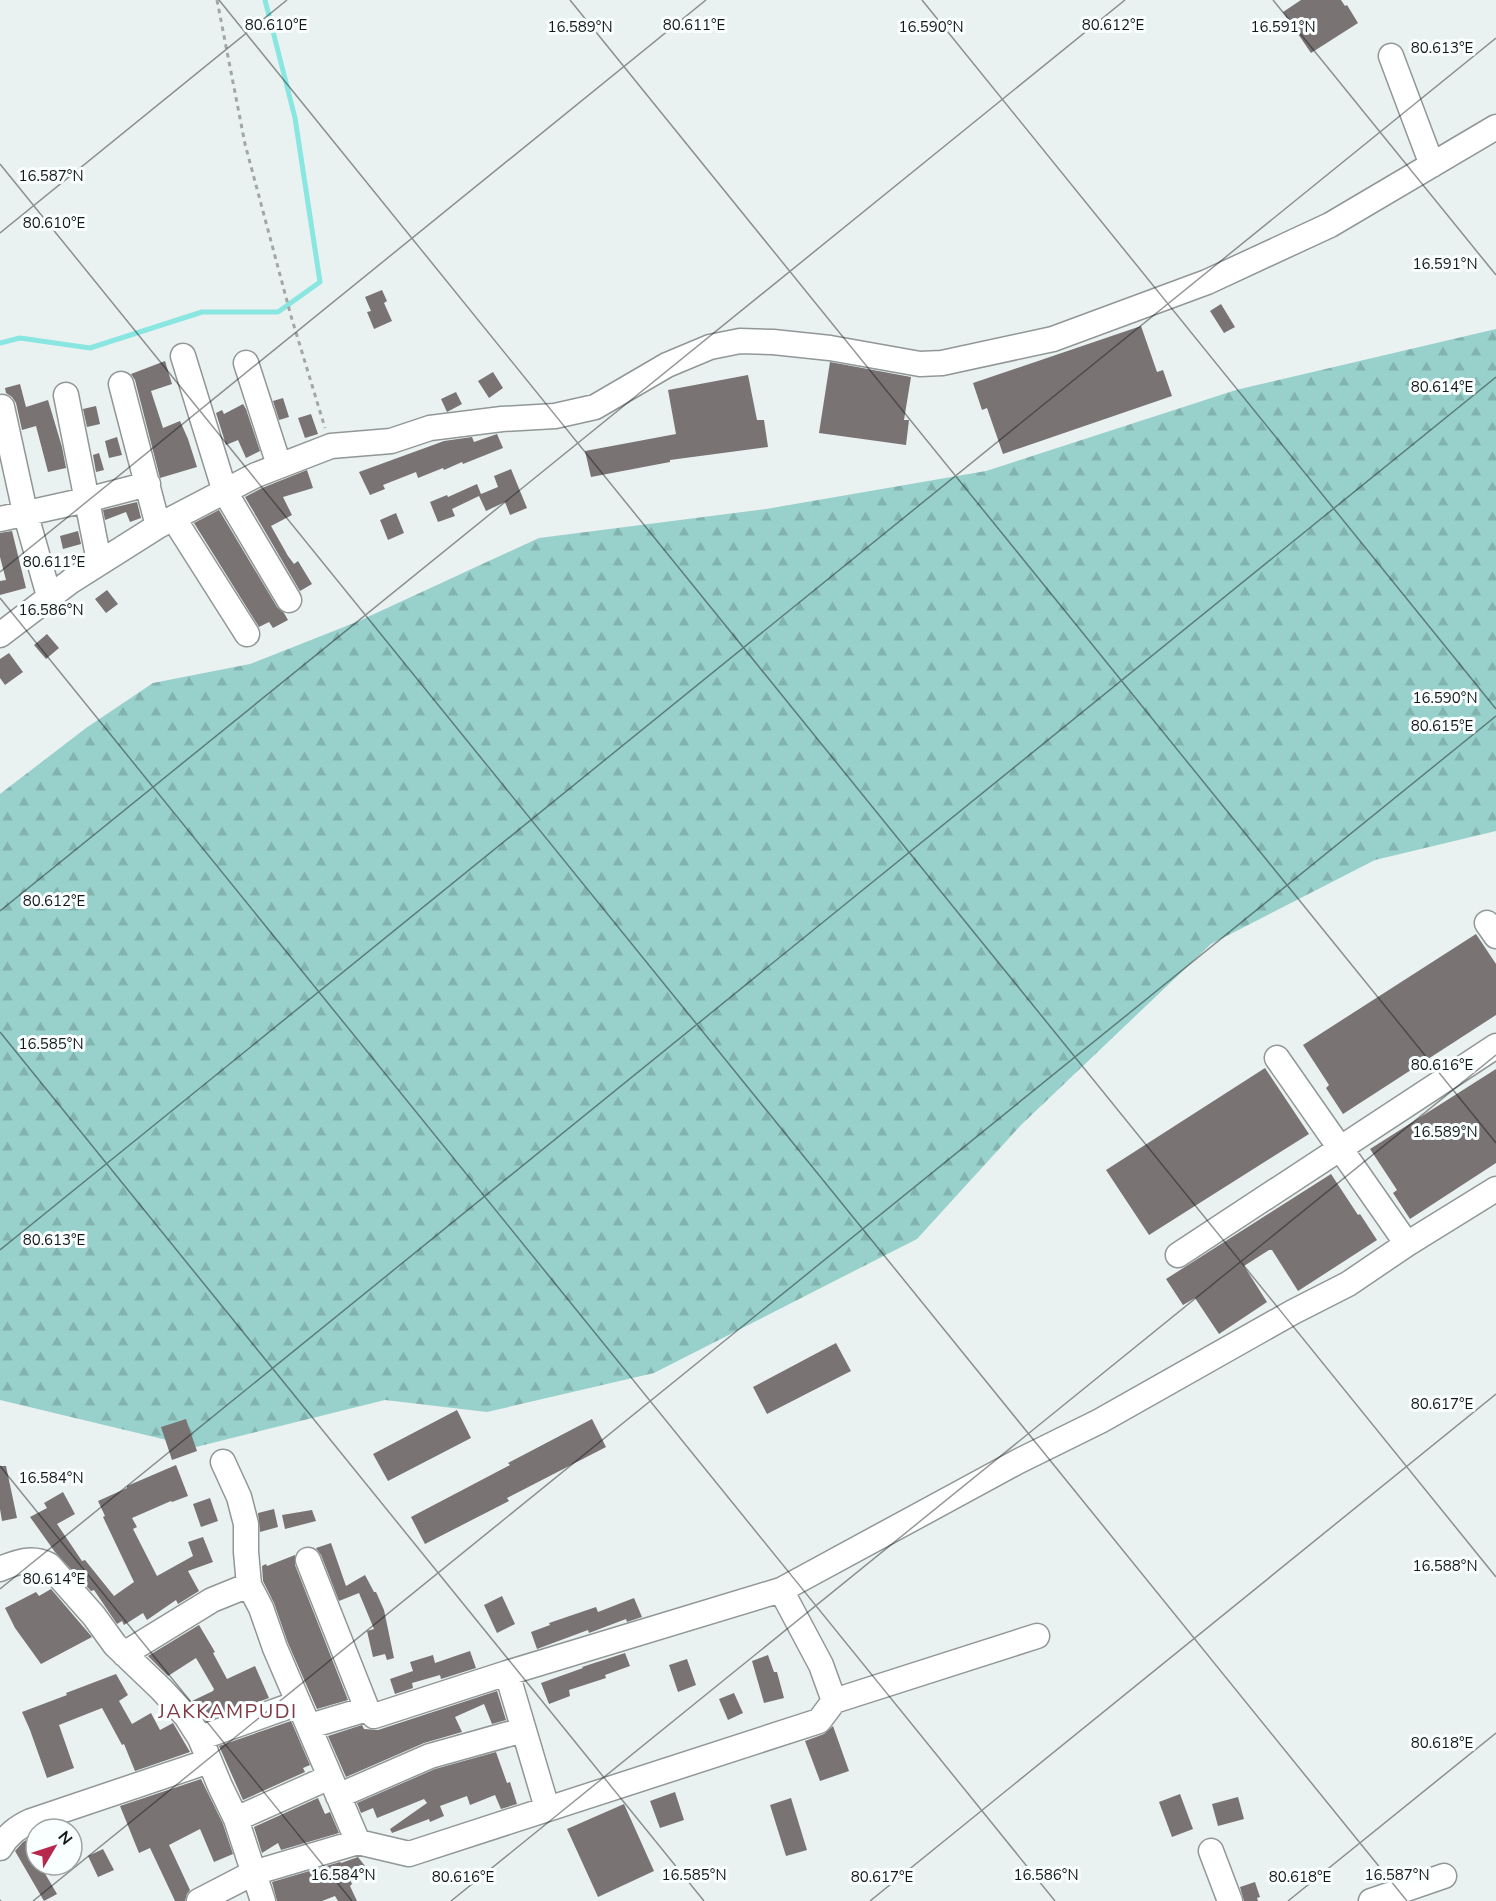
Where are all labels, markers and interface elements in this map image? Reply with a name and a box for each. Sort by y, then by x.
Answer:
text: 80.610°E [245,15,307,35]
text: 80.611°E [663,15,725,35]
text: 80.612°E [1082,15,1144,35]
text: 16.589°N [547,17,613,37]
text: 16.590°N [898,17,964,37]
text: 16.591°N [1250,17,1316,37]
text: 80.613°E [1411,38,1473,58]
text: 16.587°N [18,166,84,186]
text: 80.610°E [23,213,85,233]
text: 16.591°N [1412,254,1478,274]
text: 80.614°E [1411,377,1473,397]
text: 80.611°E [23,552,85,572]
text: 16.586°N [18,600,84,620]
text: 16.590°N [1412,688,1478,708]
text: 80.615°E [1411,716,1473,736]
text: 80.612°E [23,891,85,911]
text: 16.585°N [18,1034,84,1054]
text: 80.616°E [1411,1055,1473,1075]
text: 16.589°N [1412,1122,1478,1142]
text: 80.613°E [23,1230,85,1250]
text: 80.617°E [1411,1394,1473,1414]
text: 16.584°N [18,1468,84,1488]
text: 16.588°N [1412,1556,1478,1576]
text: 80.614°E [23,1569,85,1589]
district label: JAKKAMPUDI [157,1698,298,1725]
text: 80.618°E [1411,1733,1473,1753]
north arrow [24,1817,84,1877]
text: N [53,1827,77,1850]
text: 16.584°N [310,1865,376,1885]
text: 16.585°N [661,1865,727,1885]
text: 16.586°N [1013,1865,1079,1885]
text: 16.587°N [1364,1865,1430,1885]
text: 80.616°E [432,1867,494,1887]
text: 80.617°E [851,1867,913,1887]
text: 80.618°E [1269,1867,1331,1887]

